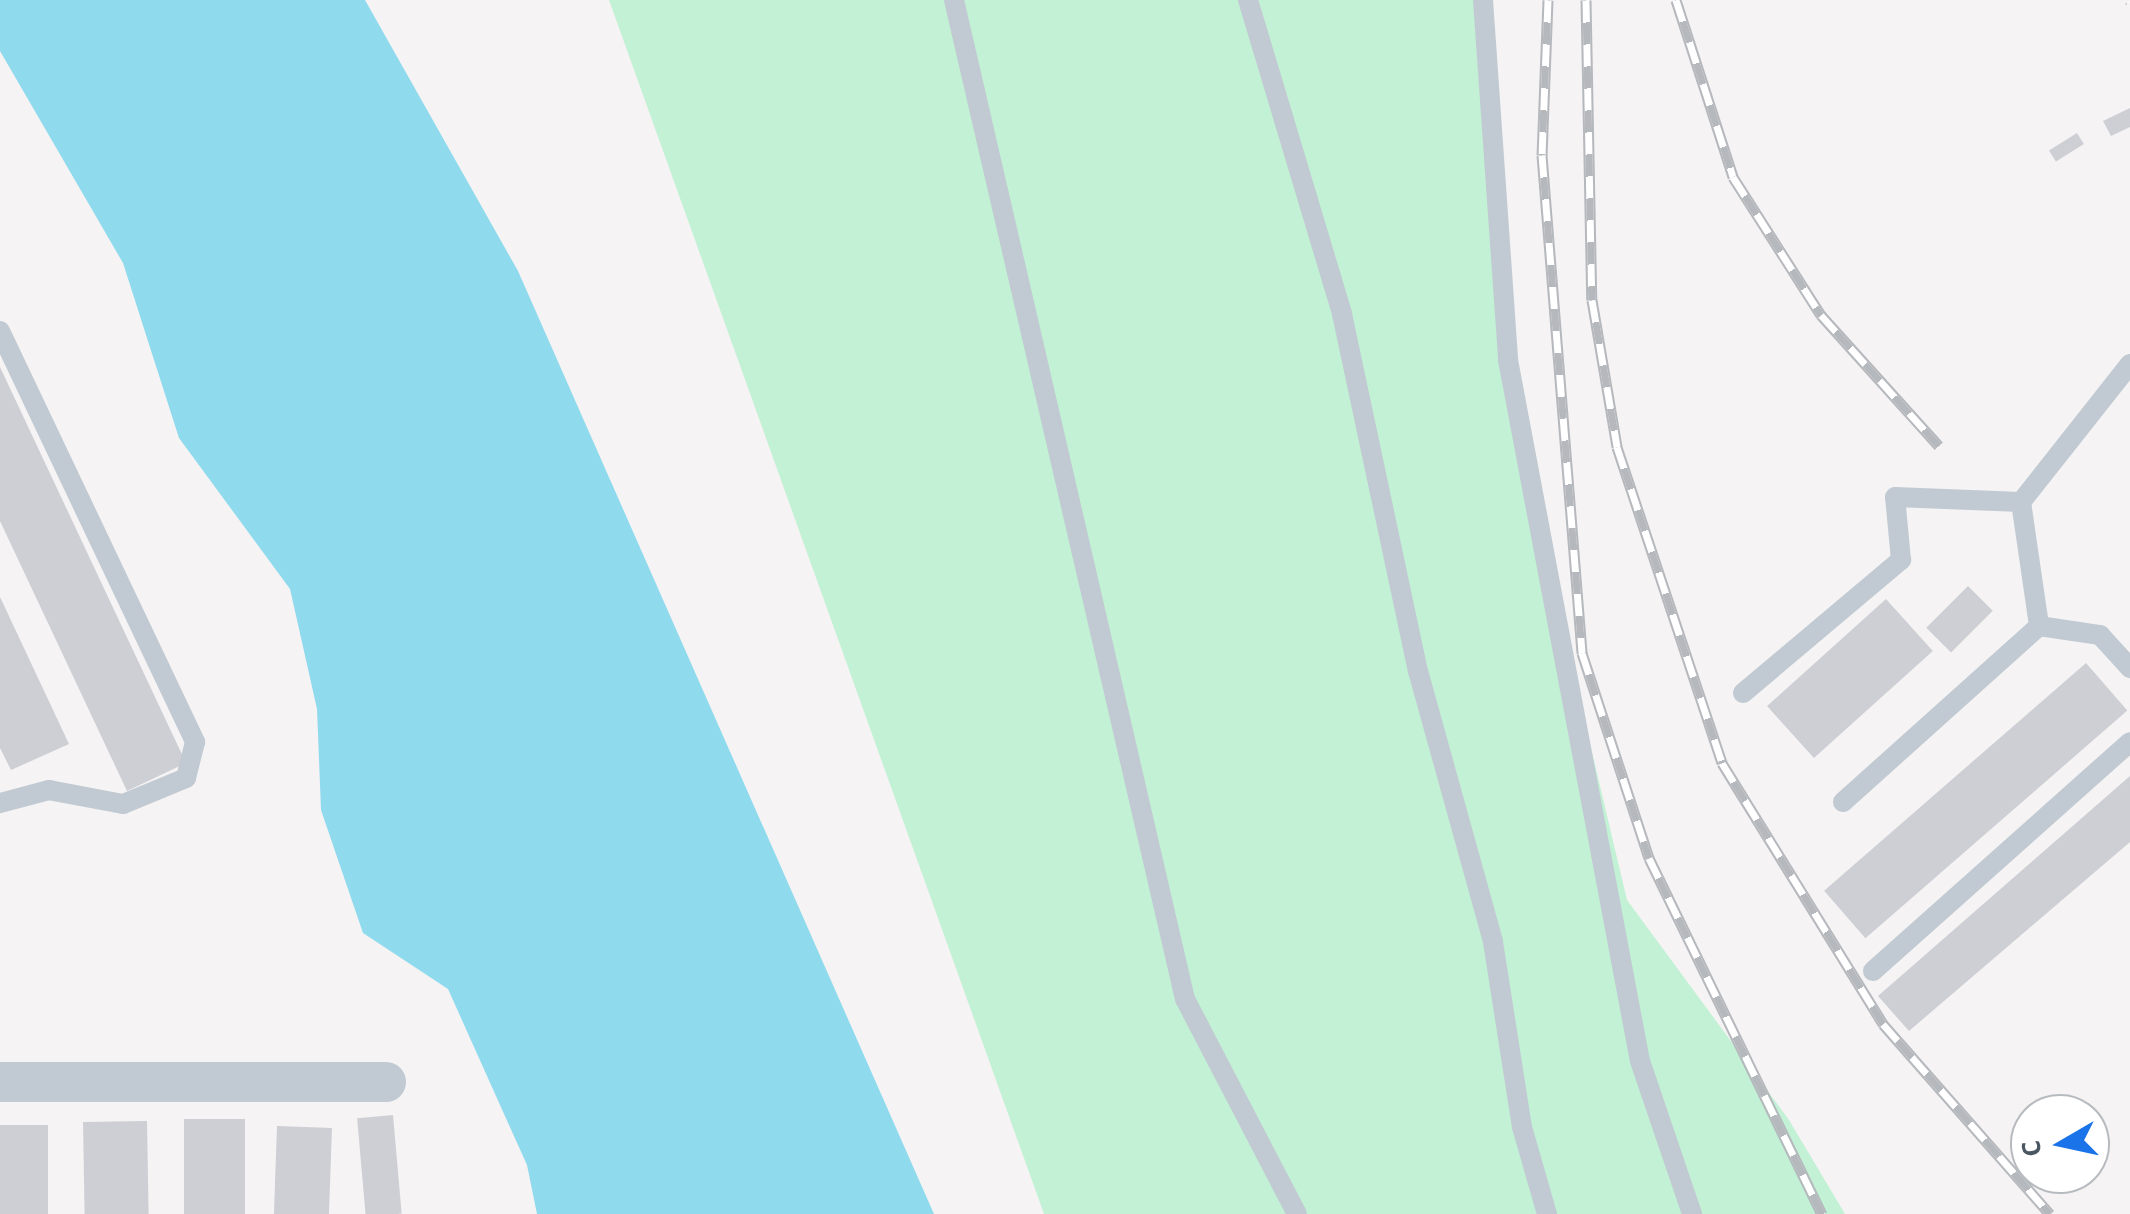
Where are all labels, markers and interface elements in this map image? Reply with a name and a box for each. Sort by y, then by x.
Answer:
north arrow [2010,1094,2110,1194]
text: С [2017,1139,2047,1158]

